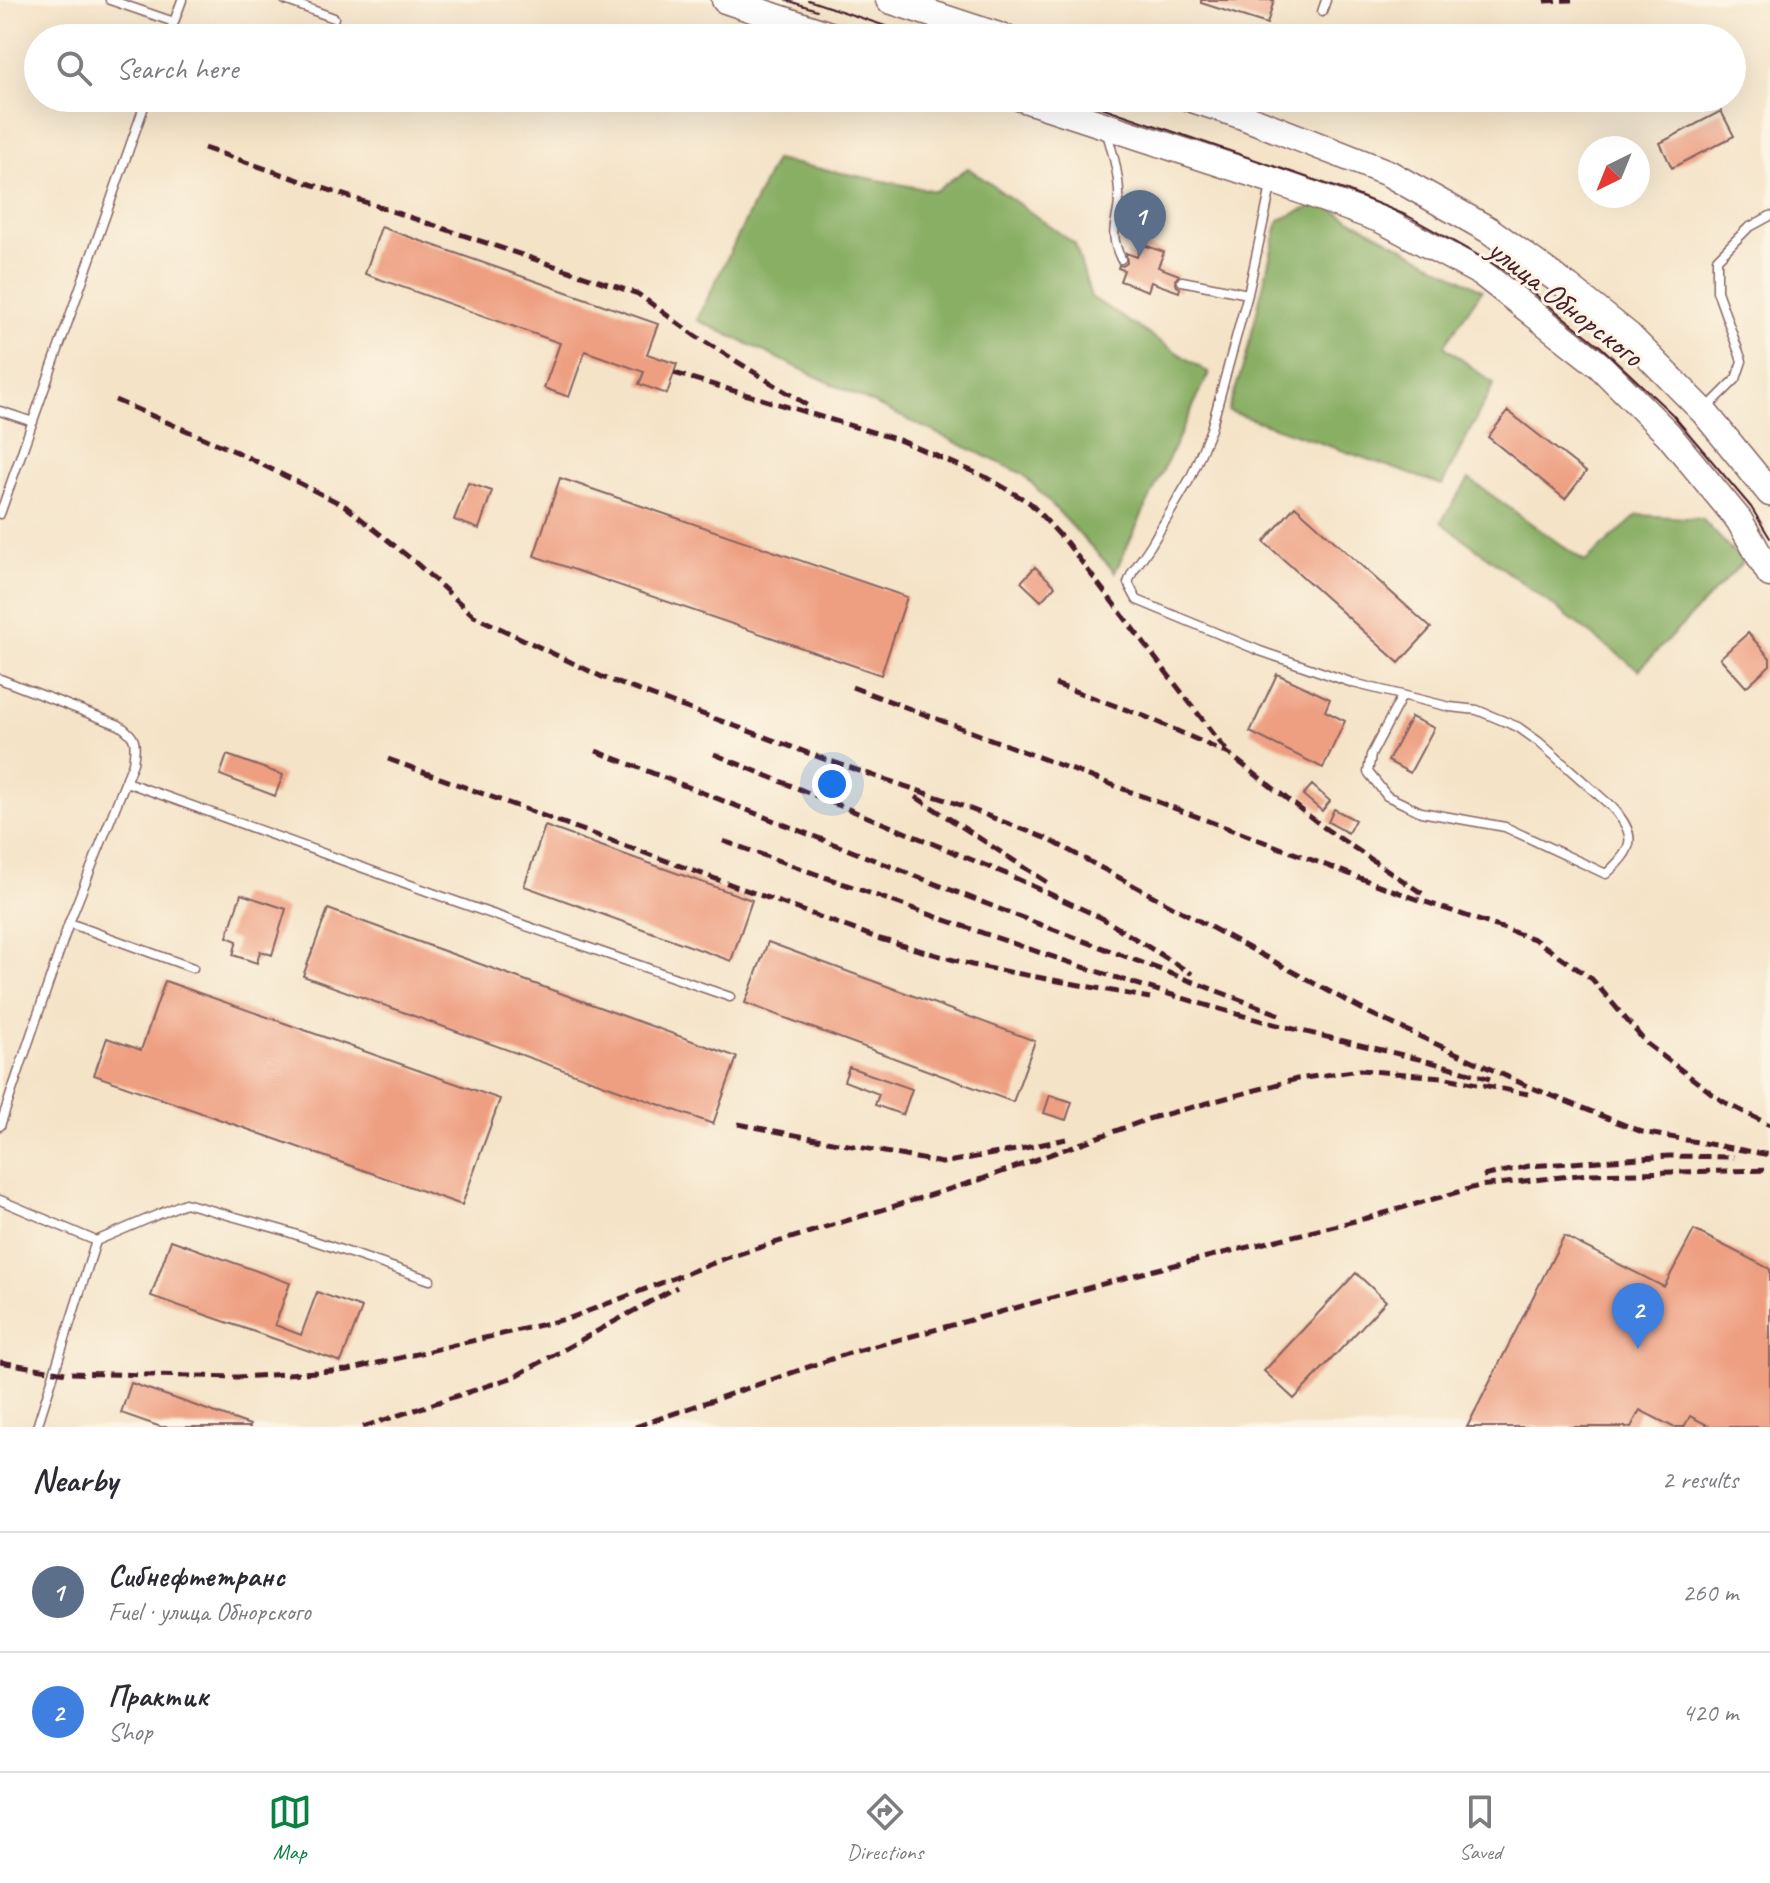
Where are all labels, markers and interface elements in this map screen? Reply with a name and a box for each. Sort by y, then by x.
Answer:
search box [24,24,1746,112]
icon: search [52,46,96,90]
text: Search here [116,49,238,87]
north arrow [1578,136,1650,208]
pin: 1 [1114,190,1166,256]
street label: улица Обнорского [1478,228,1653,377]
your location [812,764,852,804]
pin: 2 [1612,1283,1664,1349]
text: Nearby [32,1458,118,1501]
text: 2 results [1662,1463,1738,1496]
text: Сибнефтетранс [108,1557,285,1595]
text: 1 [52,1576,64,1609]
text: 260 m [1682,1576,1738,1609]
text: Fuel · улица Обнорского [108,1595,311,1628]
text: Практик [108,1677,208,1715]
text: 2 [52,1696,64,1729]
text: 420 m [1682,1696,1738,1729]
text: Shop [108,1715,152,1748]
tab: Map [268,1790,312,1866]
tab: Directions [847,1790,923,1866]
tab: Saved [1458,1790,1502,1866]

